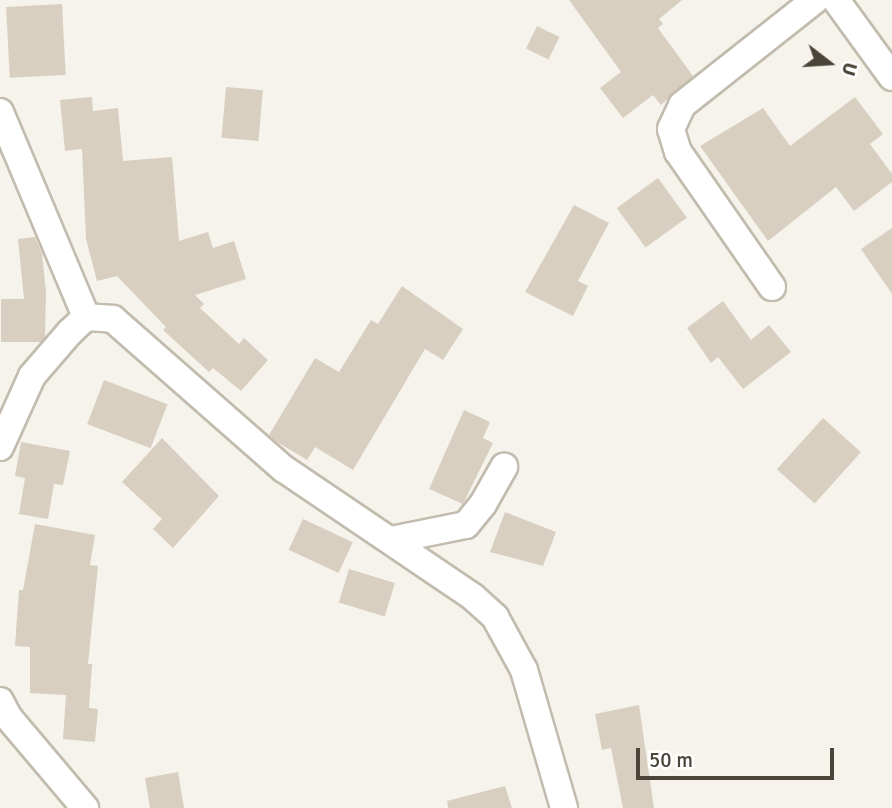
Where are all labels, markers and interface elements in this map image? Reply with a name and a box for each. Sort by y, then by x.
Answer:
north arrow [794,28,864,98]
text: U [836,60,862,79]
scale bar [640,734,838,778]
text: 50 m [649,747,693,773]

